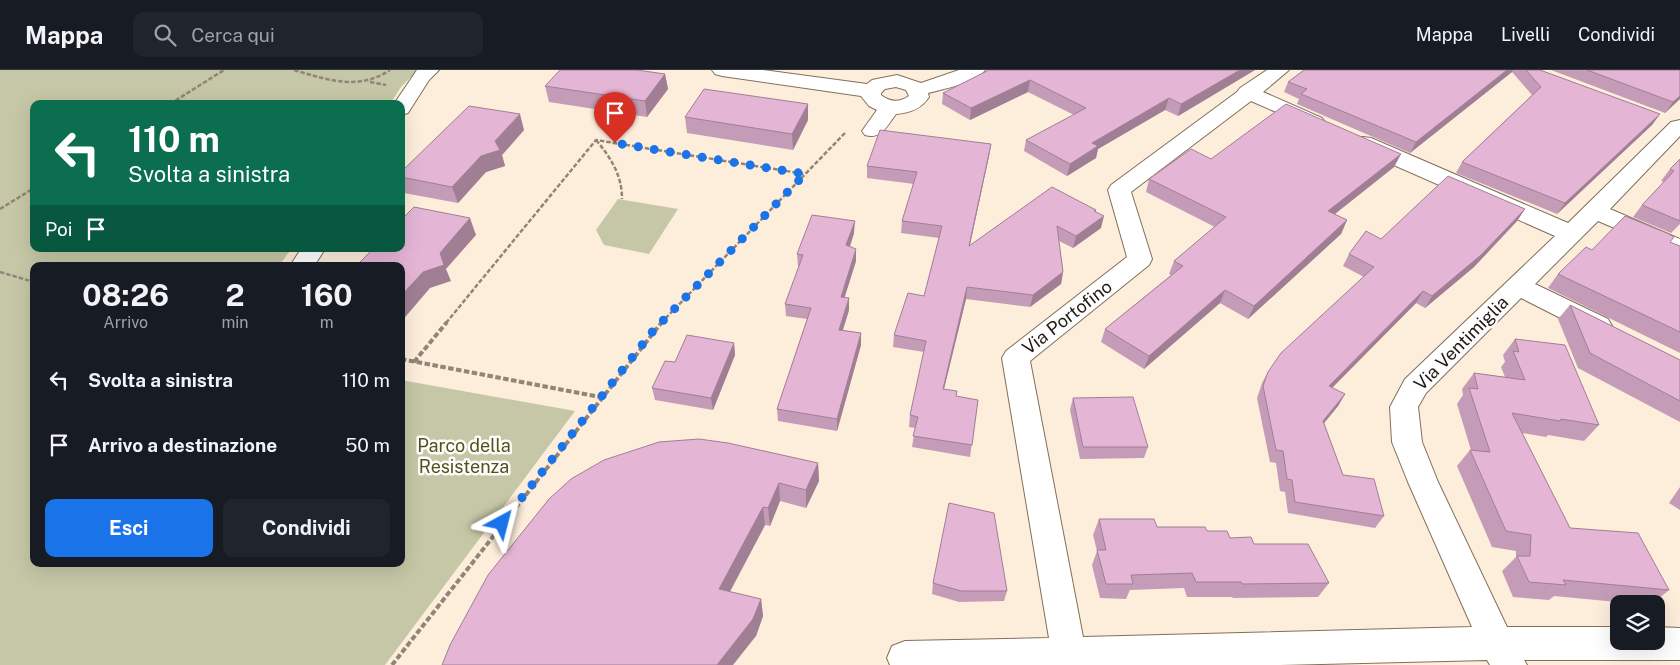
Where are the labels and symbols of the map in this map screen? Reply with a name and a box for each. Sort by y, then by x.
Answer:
pin [594,92,636,143]
street label: Via Portofino [1018,275,1116,359]
street label: Via Ventimiglia [1410,292,1512,394]
park label: Parco della Resistenza [417,435,511,477]
position arrow [475,496,527,548]

